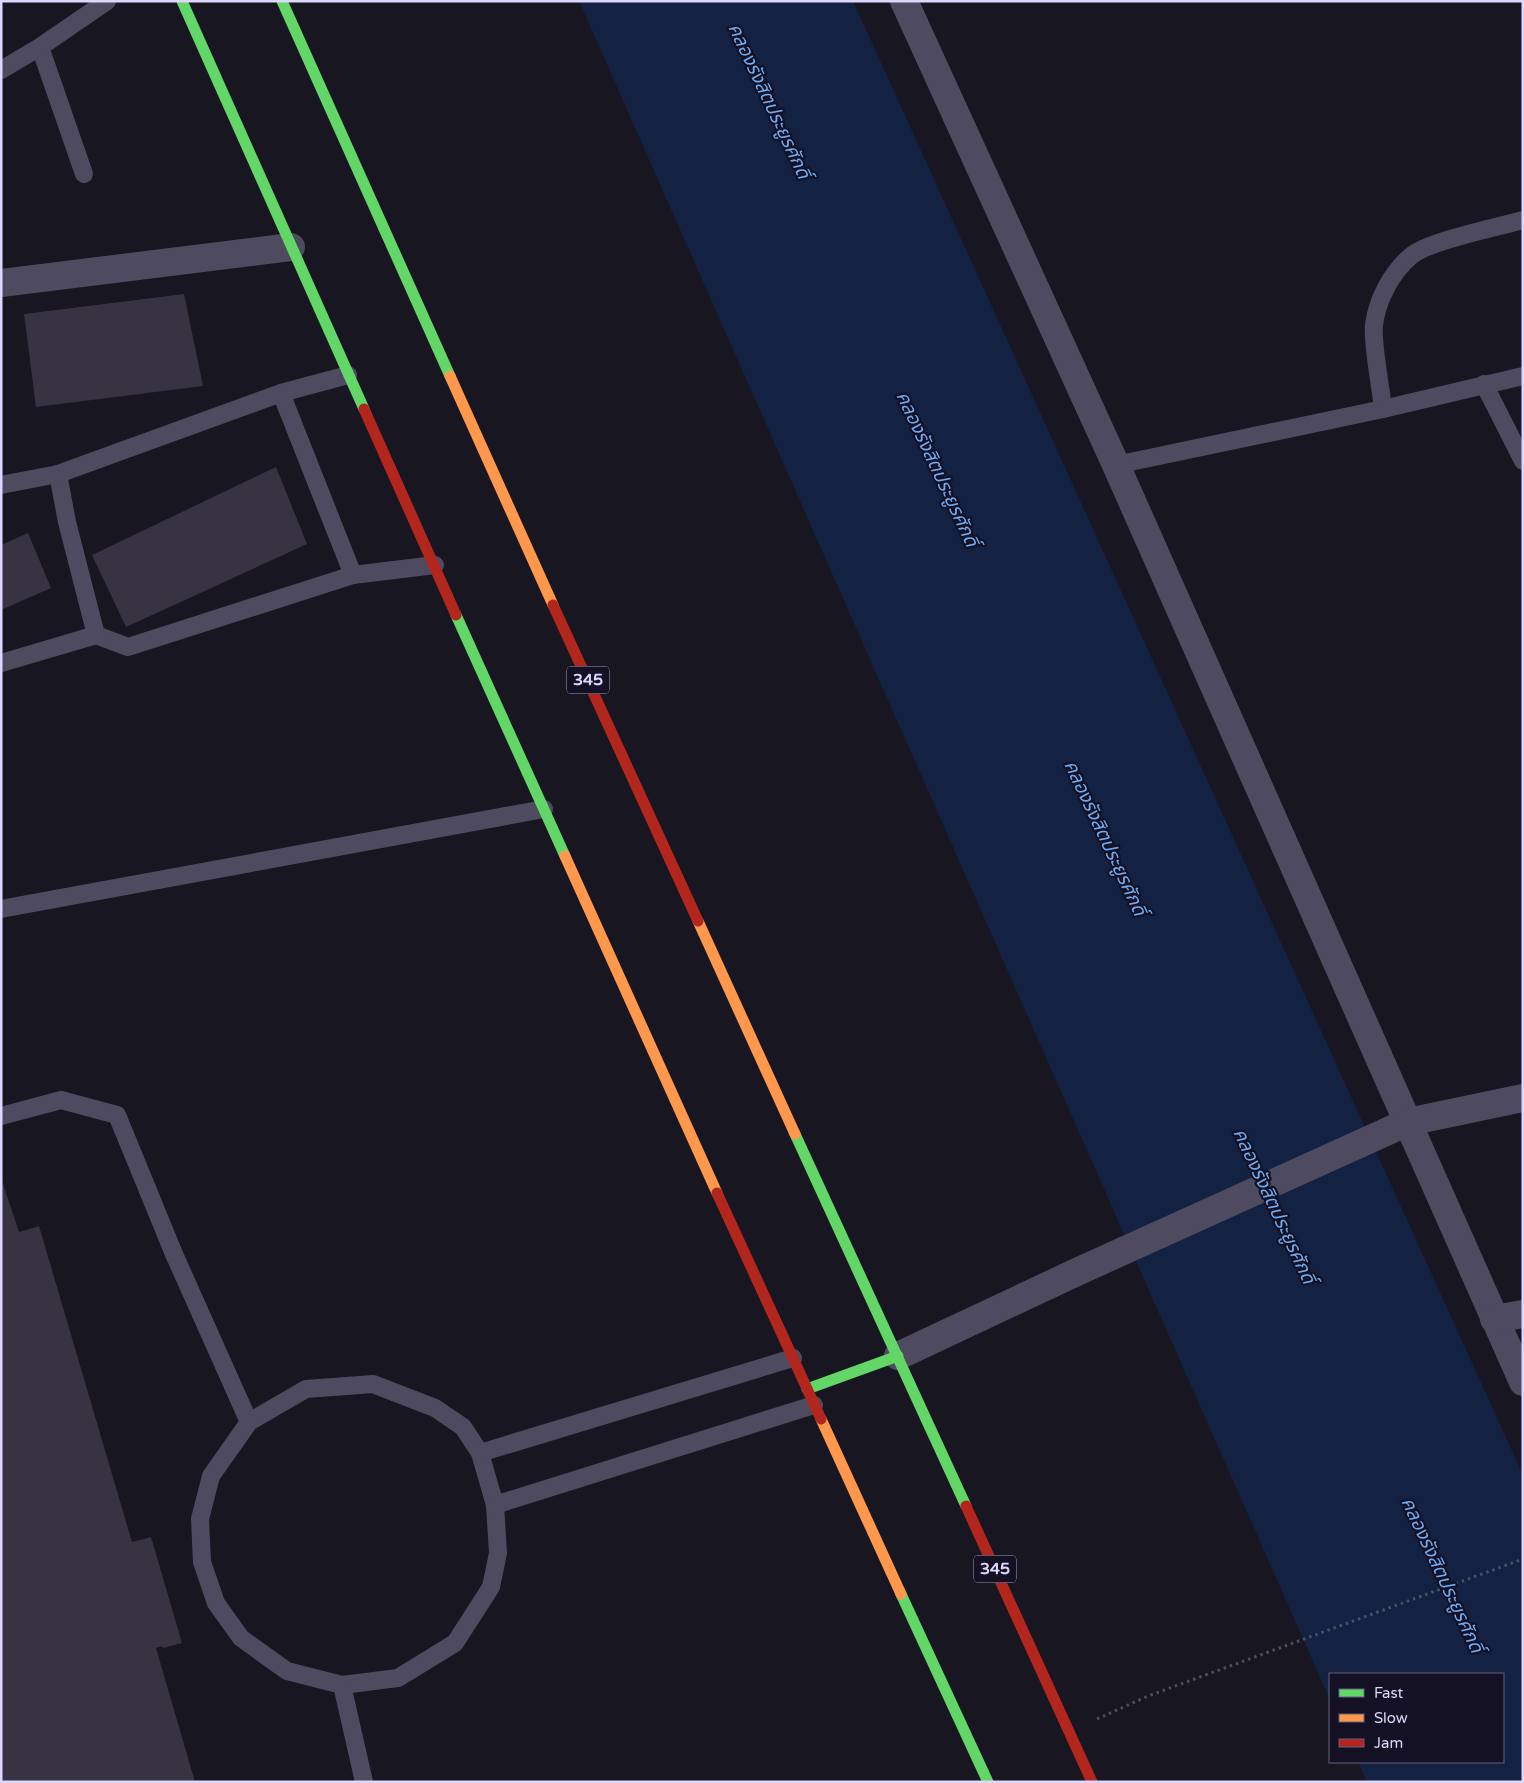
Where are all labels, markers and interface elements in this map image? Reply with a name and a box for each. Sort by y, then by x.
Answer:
water label: คลองรังสิตประยูรศักดิ์ [722,19,818,187]
water label: คลองรังสิตประยูรศักดิ์ [890,387,986,555]
road number: 345 [567,666,609,694]
water label: คลองรังสิตประยูรศักดิ์ [1058,756,1154,924]
water label: คลองรังสิตประยูรศักดิ์ [1227,1124,1323,1292]
water label: คลองรังสิตประยูรศักดิ์ [1395,1493,1491,1661]
road number: 345 [974,1556,1016,1582]
legend [1329,1673,1504,1763]
text: Fast [1374,1684,1404,1702]
text: Slow [1374,1709,1408,1727]
text: Jam [1374,1734,1403,1752]

